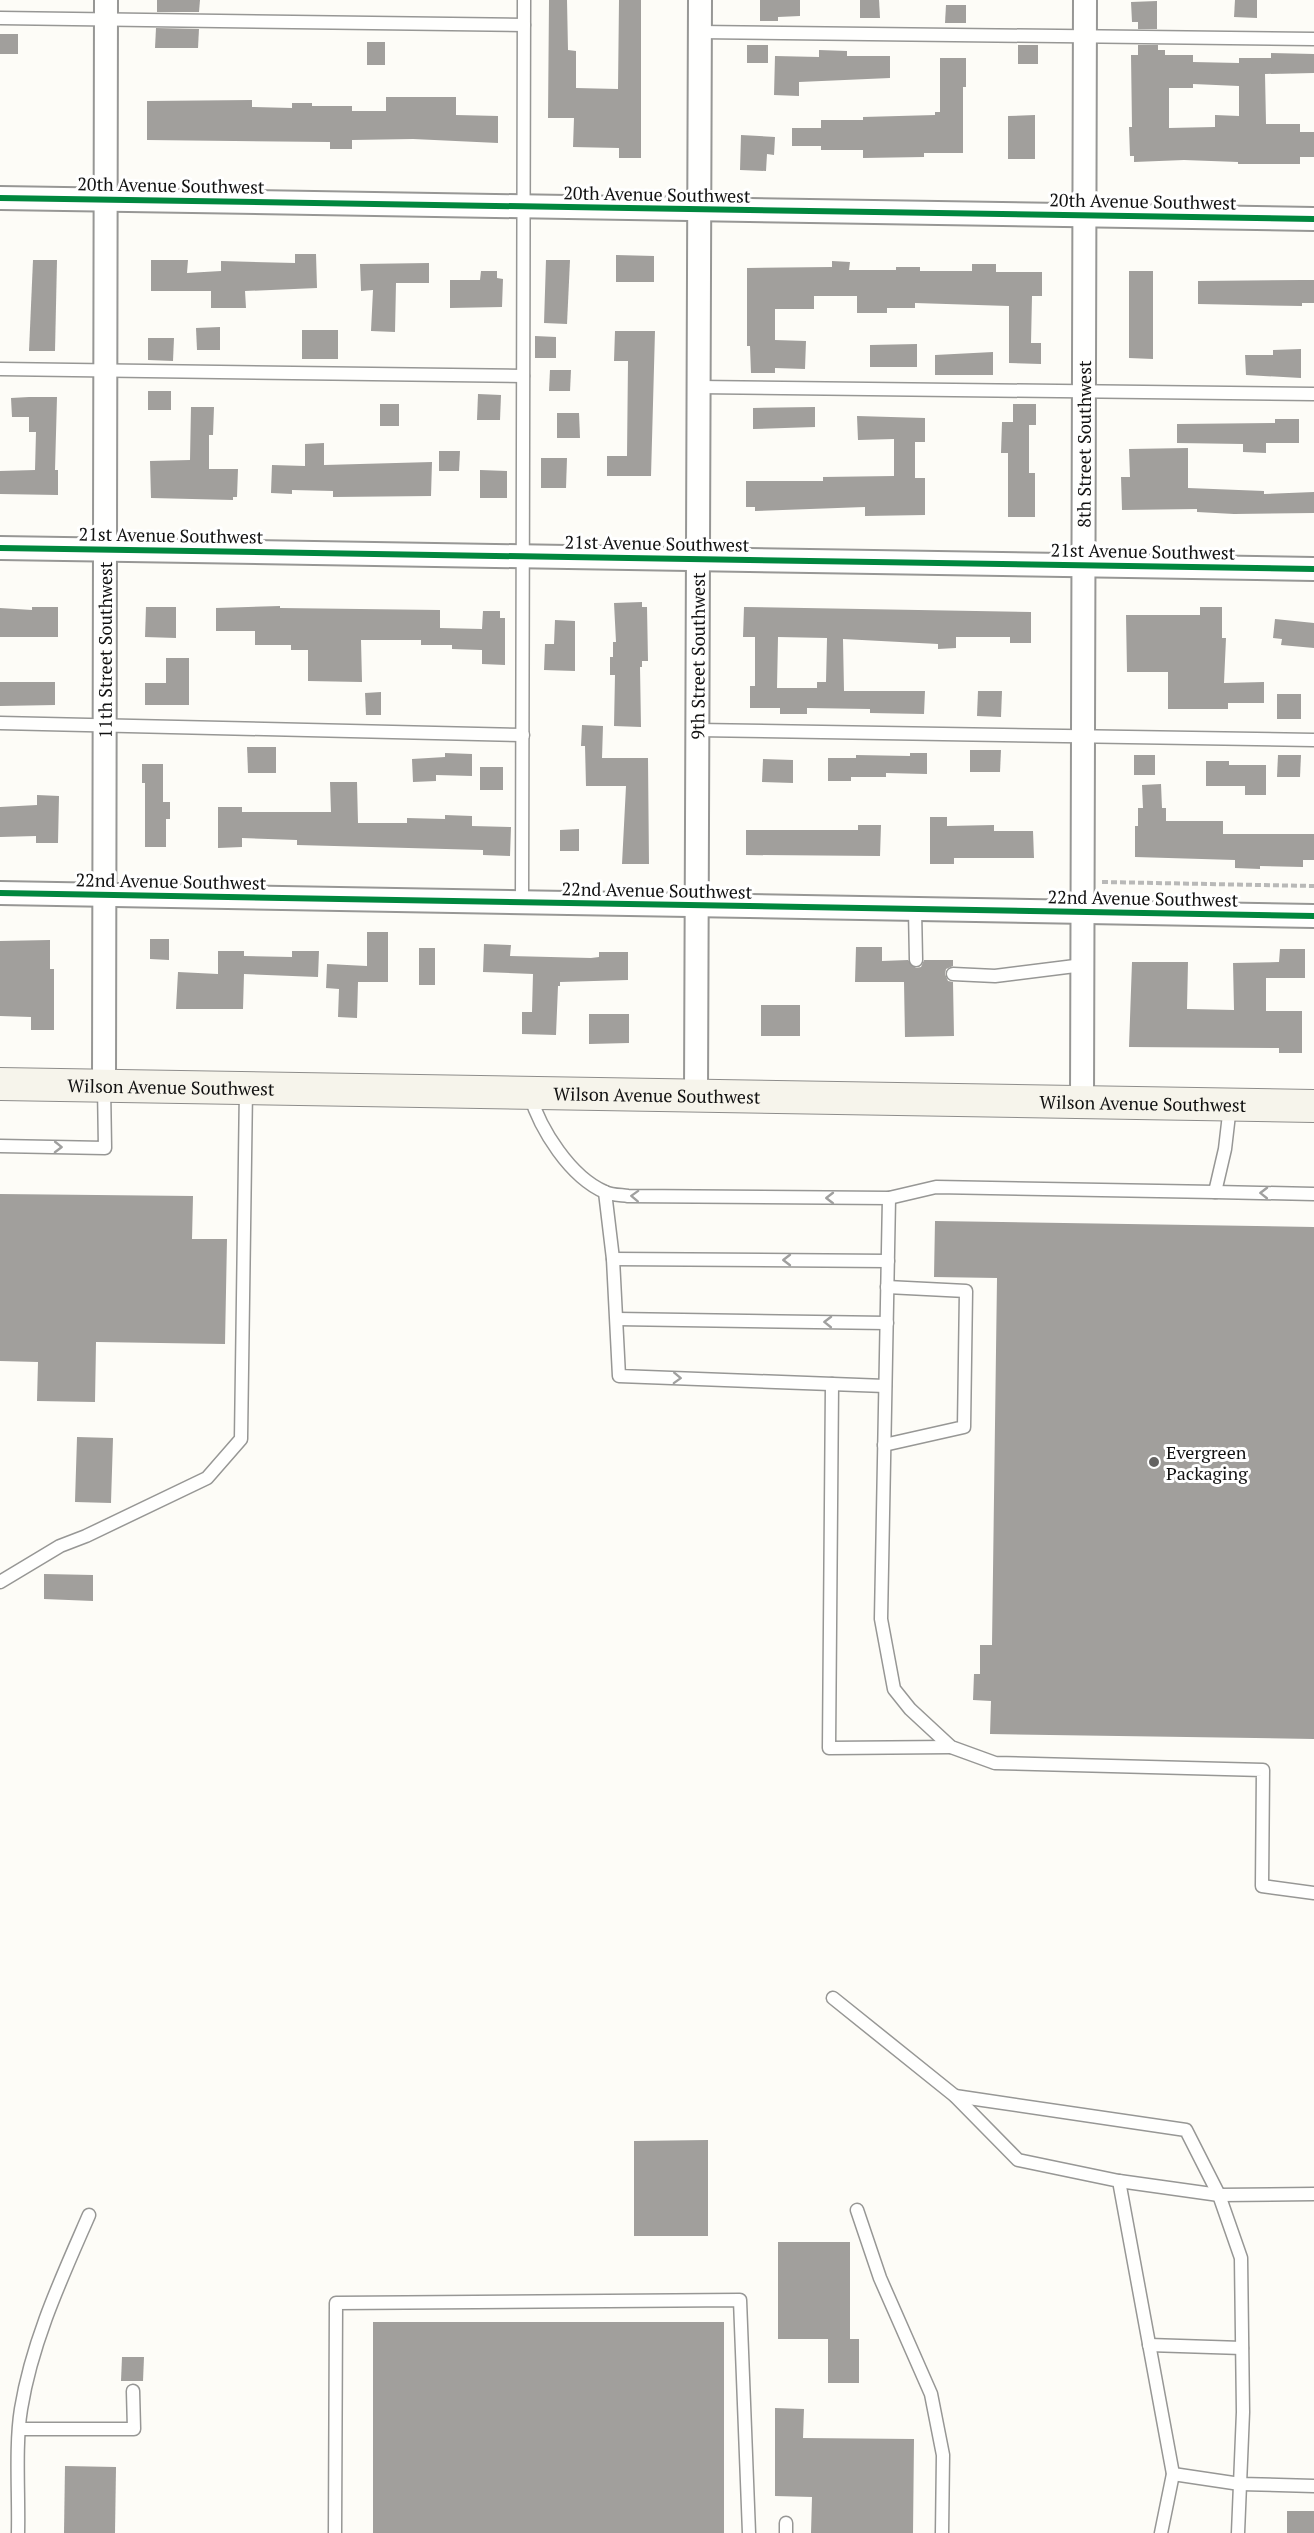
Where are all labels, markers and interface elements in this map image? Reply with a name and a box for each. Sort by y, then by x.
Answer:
street label: 20th Avenue Southwest [77,171,265,199]
street label: 20th Avenue Southwest [563,180,751,208]
street label: 20th Avenue Southwest [1049,187,1237,215]
street label: 8th Street Southwest [1072,360,1096,528]
street label: 21st Avenue Southwest [79,521,264,549]
street label: 21st Avenue Southwest [565,529,750,557]
street label: 21st Avenue Southwest [1051,537,1236,565]
street label: 11th Street Southwest [93,561,117,739]
street label: 9th Street Southwest [685,572,710,740]
street label: 22nd Avenue Southwest [75,867,267,895]
street label: 22nd Avenue Southwest [561,876,753,904]
street label: 22nd Avenue Southwest [1047,884,1239,912]
street label: Wilson Avenue Southwest [67,1073,275,1101]
street label: Wilson Avenue Southwest [553,1081,761,1109]
street label: Wilson Avenue Southwest [1039,1089,1247,1117]
one-way arrow [54,1141,63,1153]
one-way arrow [1260,1187,1269,1199]
one-way arrow [631,1190,640,1203]
one-way arrow [826,1192,835,1204]
one-way arrow [783,1254,792,1267]
one-way arrow [824,1316,833,1328]
one-way arrow [673,1372,682,1385]
place label: Evergreen Packaging [1166,1440,1248,1485]
marker: Evergreen Packaging [1147,1455,1161,1469]

